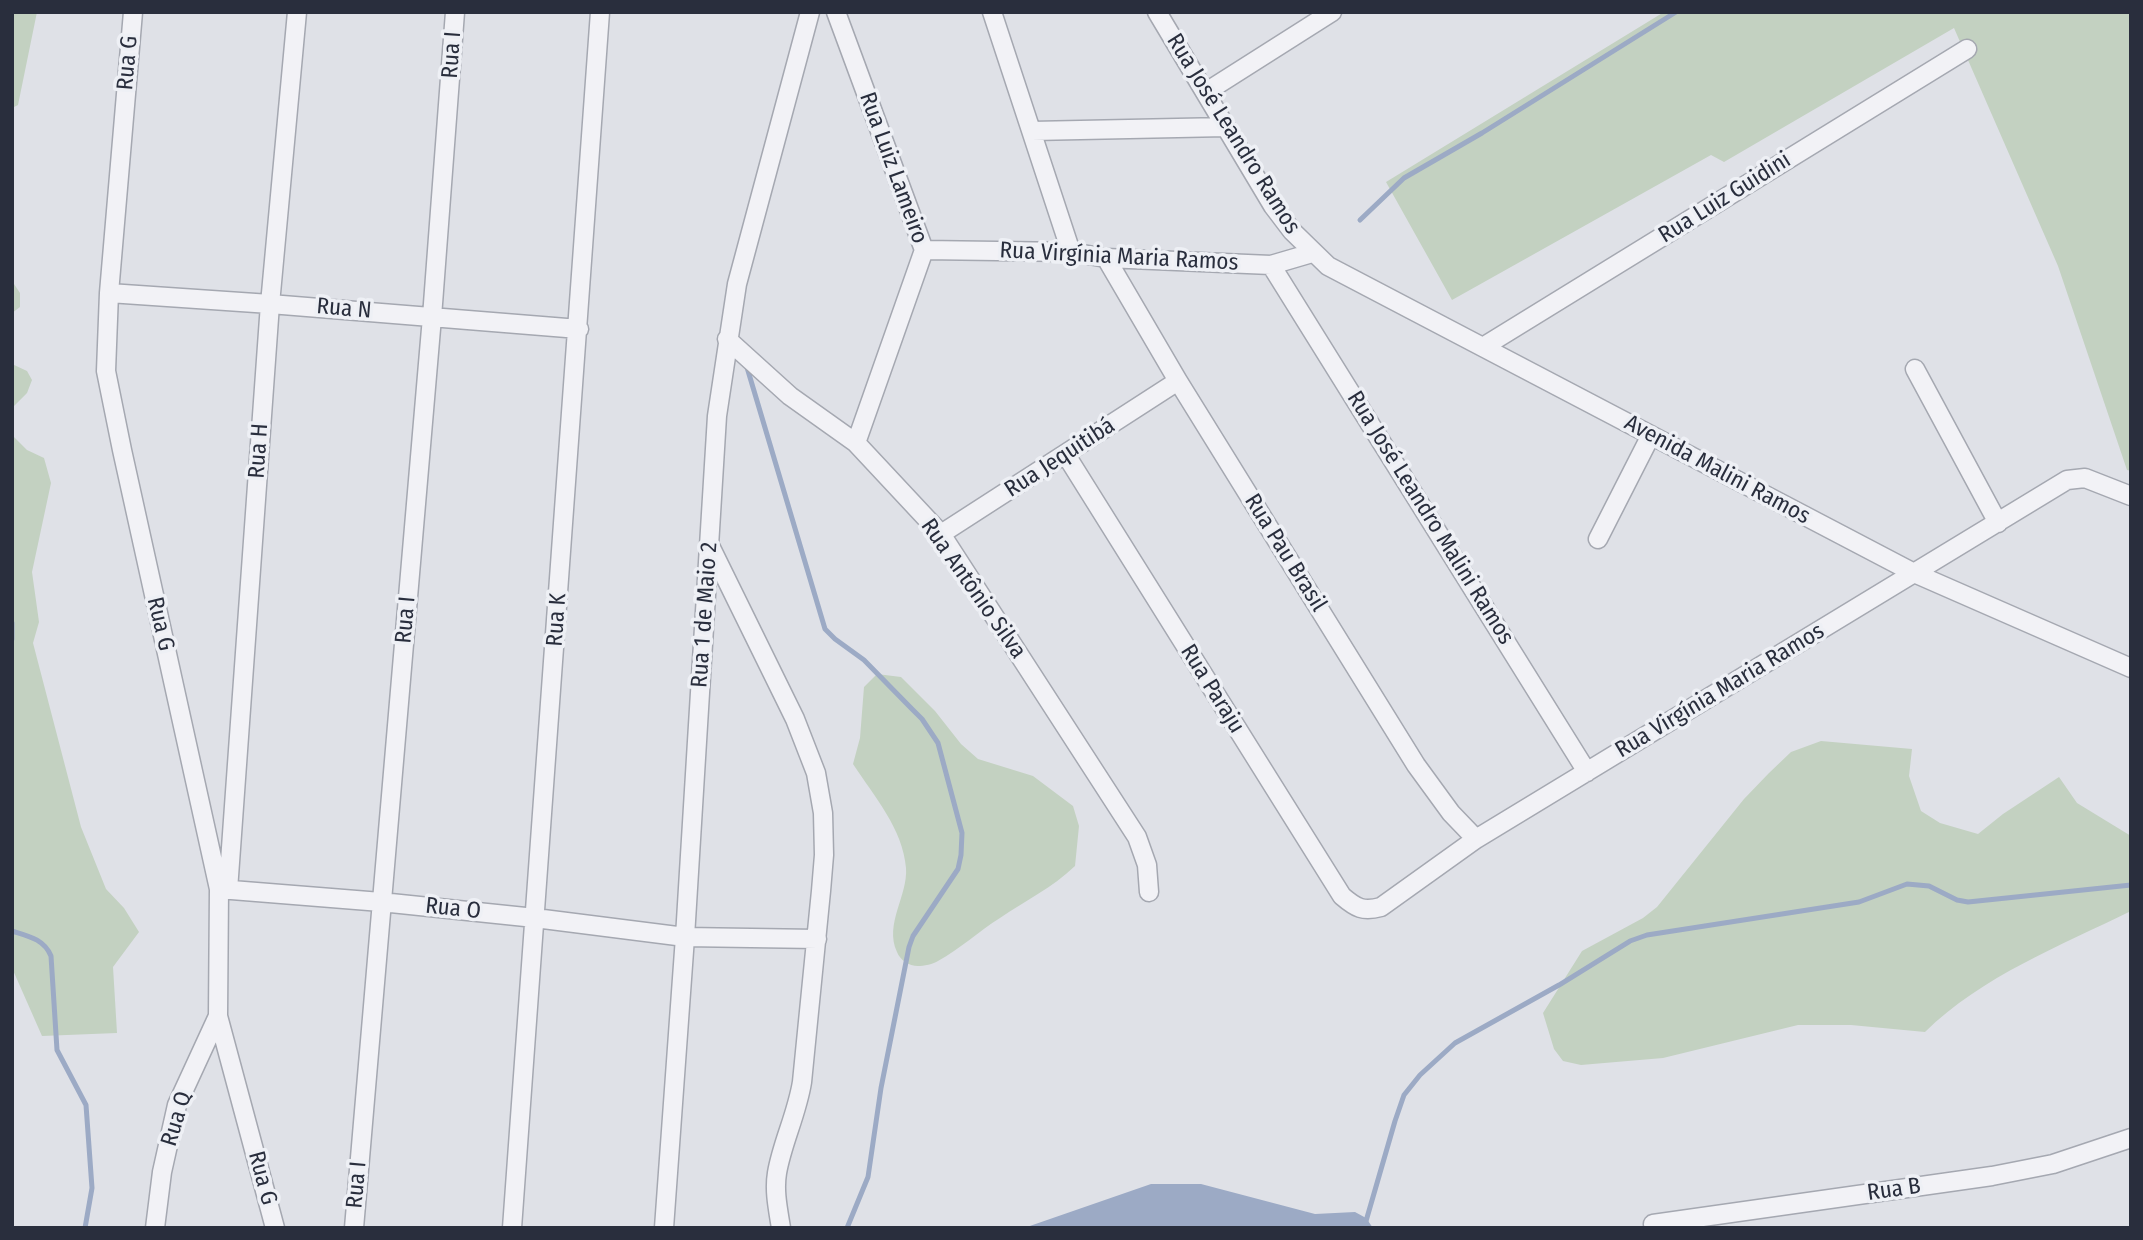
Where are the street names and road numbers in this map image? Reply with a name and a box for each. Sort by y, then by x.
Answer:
street label: Rua José Leandro Ramos [1160,29,1306,239]
street label: Rua I [437,30,467,80]
street label: Rua G [112,35,144,91]
street label: Rua Luiz Lameiro [853,89,933,247]
street label: Rua Luiz Guidini [1654,146,1796,250]
street label: Rua Virgínia Maria Ramos [999,237,1239,277]
street label: Rua N [315,293,373,325]
street label: Rua José Leandro Malini Ramos [1341,386,1519,650]
street label: Avenida Malini Ramos [1619,409,1815,531]
street label: Rua Jequitibá [1000,412,1120,504]
street label: Rua H [243,423,275,479]
street label: Rua Pau Brasil [1238,489,1332,617]
street label: Rua Antônio Silva [915,514,1031,664]
street label: Rua 1 de Maio 2 [686,541,724,689]
street label: Rua K [541,592,573,648]
street label: Rua G [140,594,180,654]
street label: Rua I [390,595,422,645]
street label: Rua Virgínia Maria Ramos [1610,618,1830,764]
street label: Rua Paraju [1174,639,1250,739]
street label: Rua O [424,892,482,926]
street label: Rua Q [156,1088,198,1150]
street label: Rua G [242,1148,282,1208]
street label: Rua I [341,1160,373,1210]
street label: Rua B [1865,1173,1923,1207]

